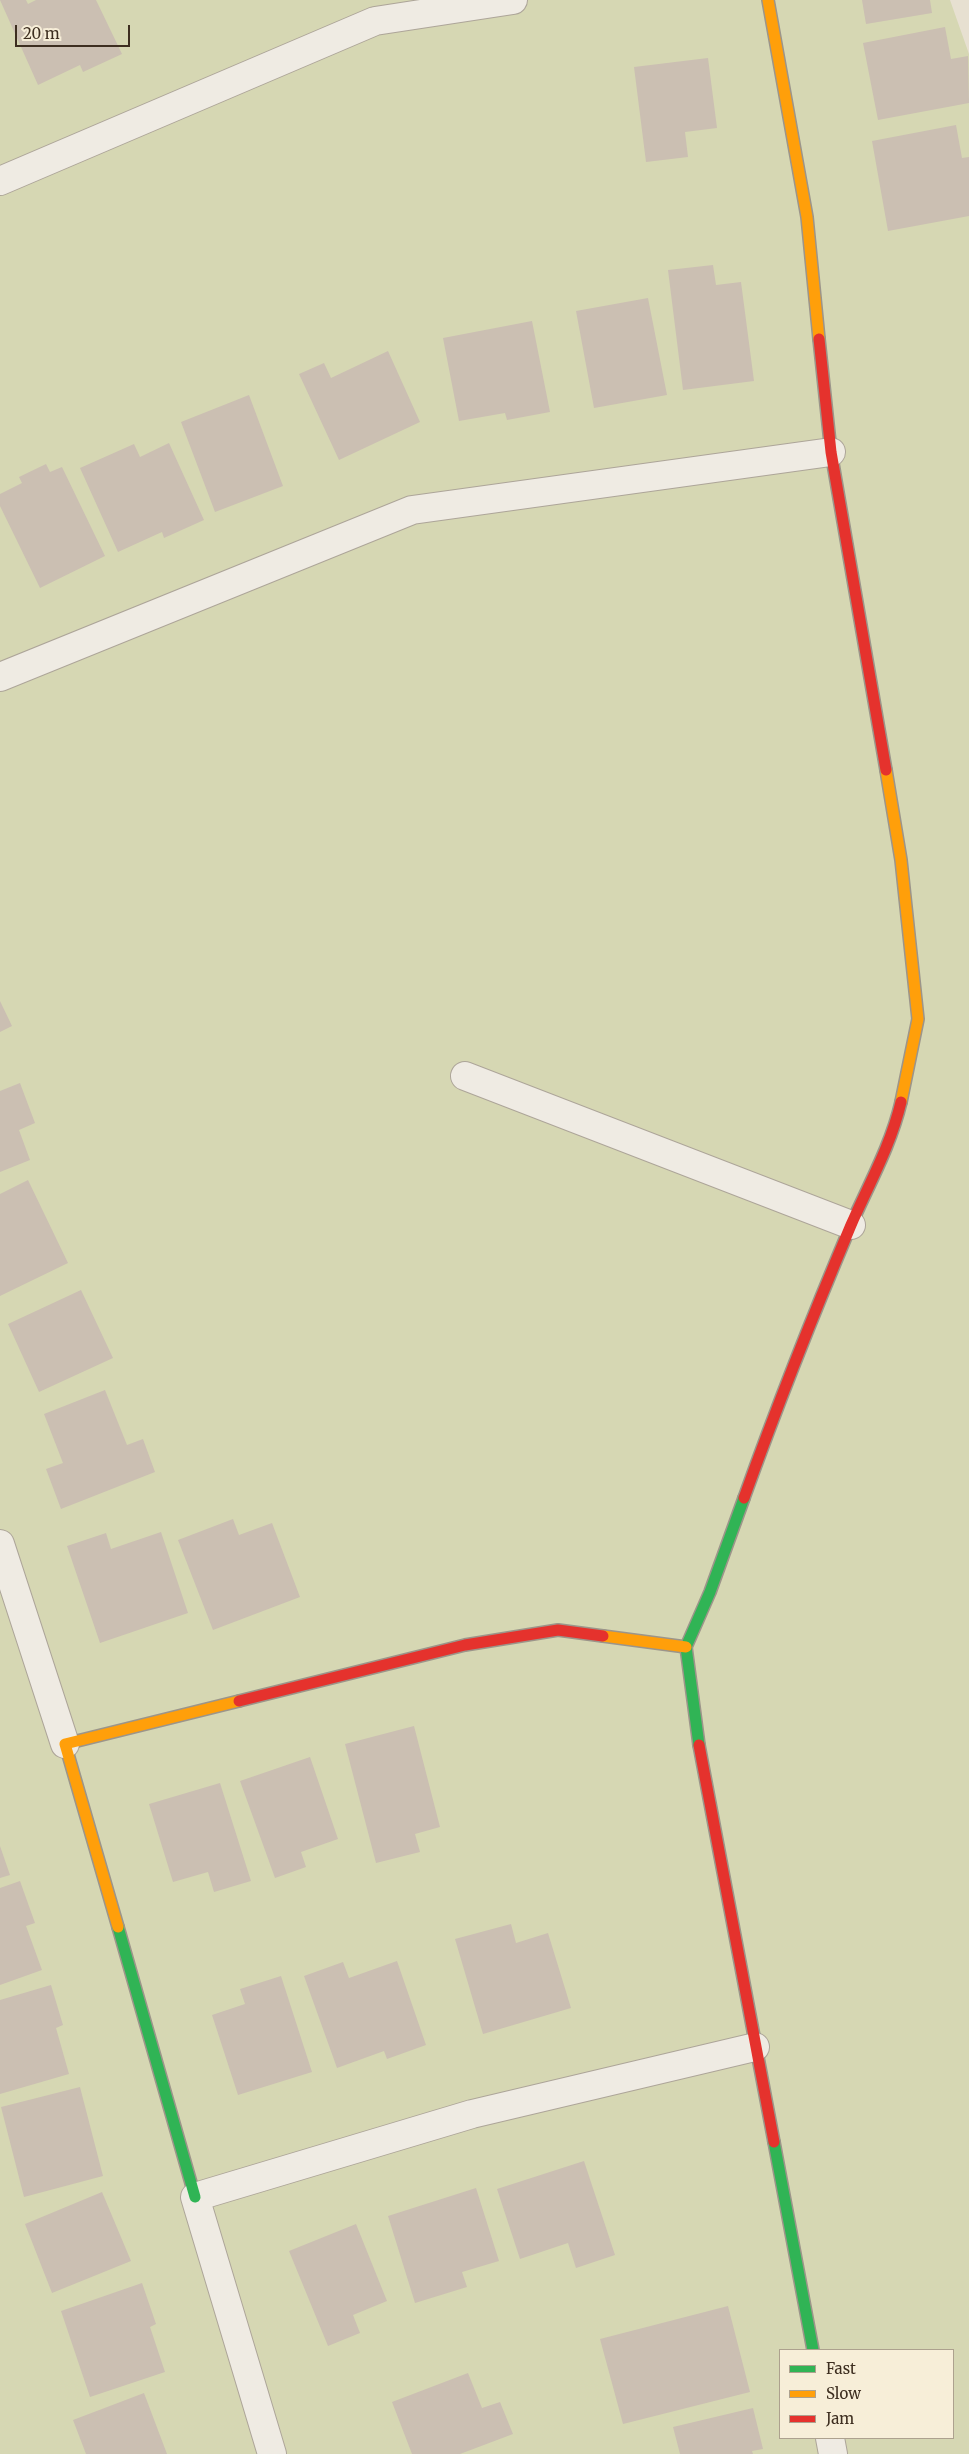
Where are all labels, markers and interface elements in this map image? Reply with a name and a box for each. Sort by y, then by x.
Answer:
scale bar [18,15,132,47]
text: 20 m [23,24,60,43]
legend [779,2349,954,2439]
text: Fast [826,2359,856,2378]
text: Slow [826,2384,861,2403]
text: Jam [826,2409,854,2428]

